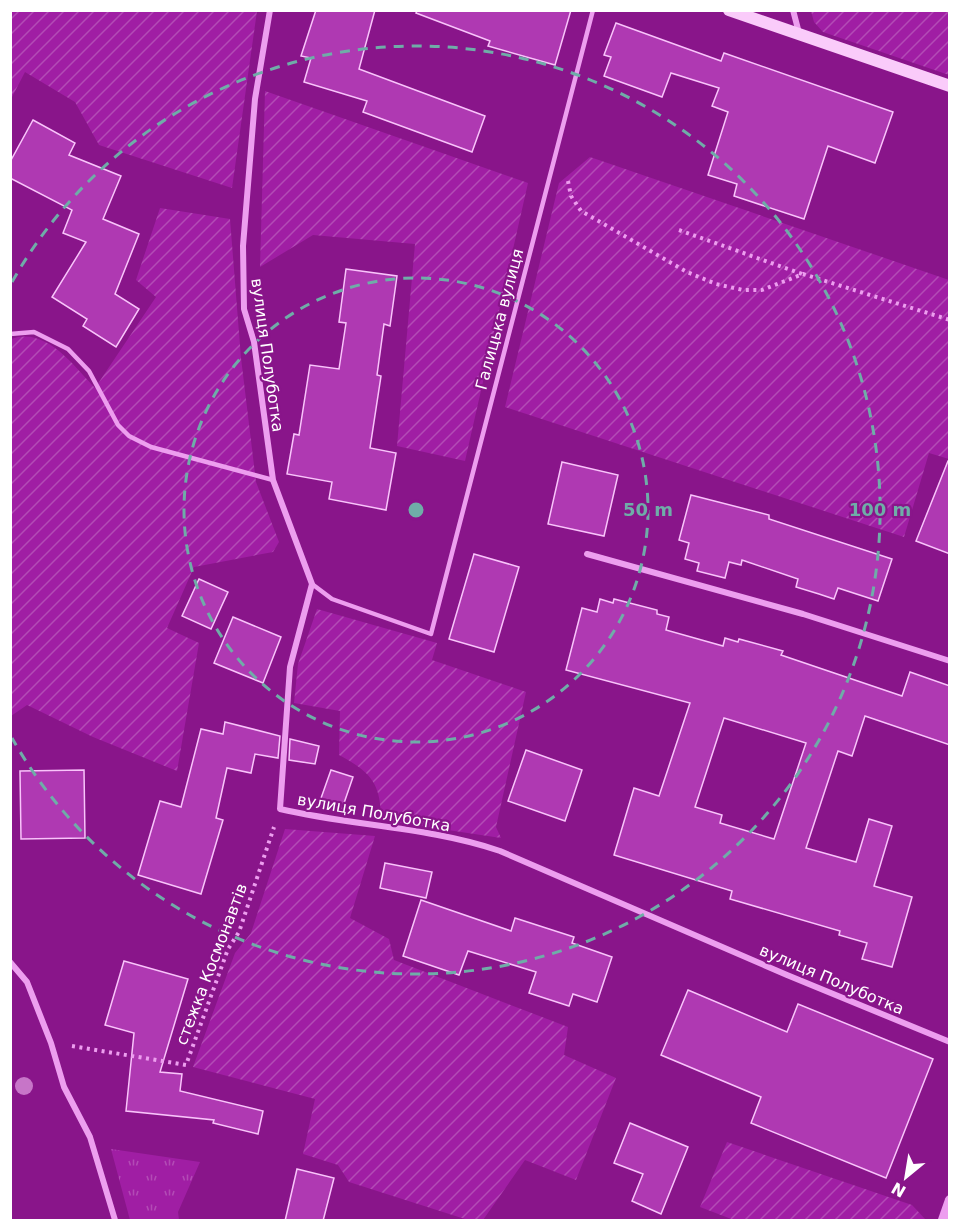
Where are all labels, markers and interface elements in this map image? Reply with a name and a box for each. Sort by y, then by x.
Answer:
street label: Галицька вулиця [472,247,527,392]
street label: вулиця Полуботка [247,277,288,433]
text: 50 m [623,499,673,520]
text: 100 m [849,499,911,520]
centre of rings [406,500,426,520]
street label: вулиця Полуботка [296,790,452,835]
street label: стежка Космонавтів [172,881,251,1048]
street label: вулиця Полуботка [757,940,907,1019]
north arrow [876,1147,936,1207]
text: N [888,1178,909,1201]

